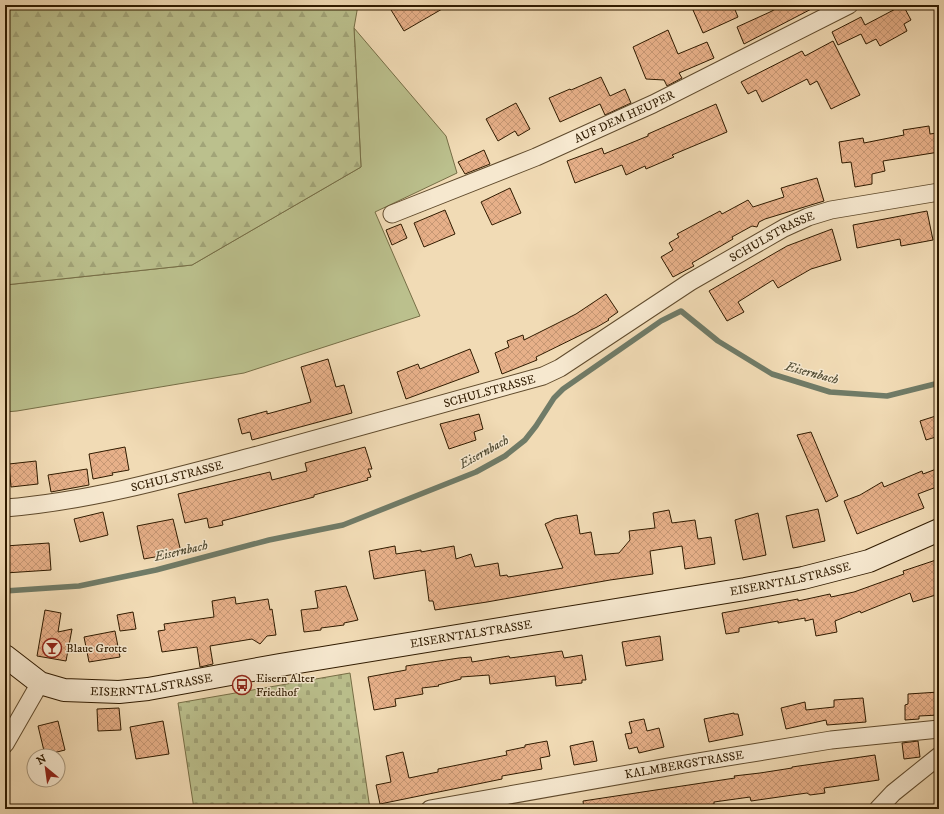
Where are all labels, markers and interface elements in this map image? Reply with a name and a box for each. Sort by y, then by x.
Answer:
street label: AUF DEM HEUPER [572,87,677,146]
street label: SCHULSTRASSE [727,208,817,265]
water label: Eisernbach [783,358,840,388]
street label: SCHULSTRASSE [442,371,537,411]
water label: Eisernbach [455,432,512,473]
street label: SCHULSTRASSE [129,457,225,495]
water label: Eisernbach [152,537,209,565]
street label: EISERNTALSTRASSE [729,558,853,599]
street label: EISERNTALSTRASSE [409,616,533,651]
bar icon: Blaue Grotte [41,637,63,659]
place label: Blaue Grotte [66,641,127,656]
street label: EISERNTALSTRASSE [90,670,214,700]
place label: Eisern Alter Friedhof [256,671,315,700]
bus stop icon: Eisern Alter Friedhof [231,674,253,696]
street label: KALMBERGSTRASSE [624,747,745,782]
north arrow [26,748,66,788]
text: N [34,752,49,768]

